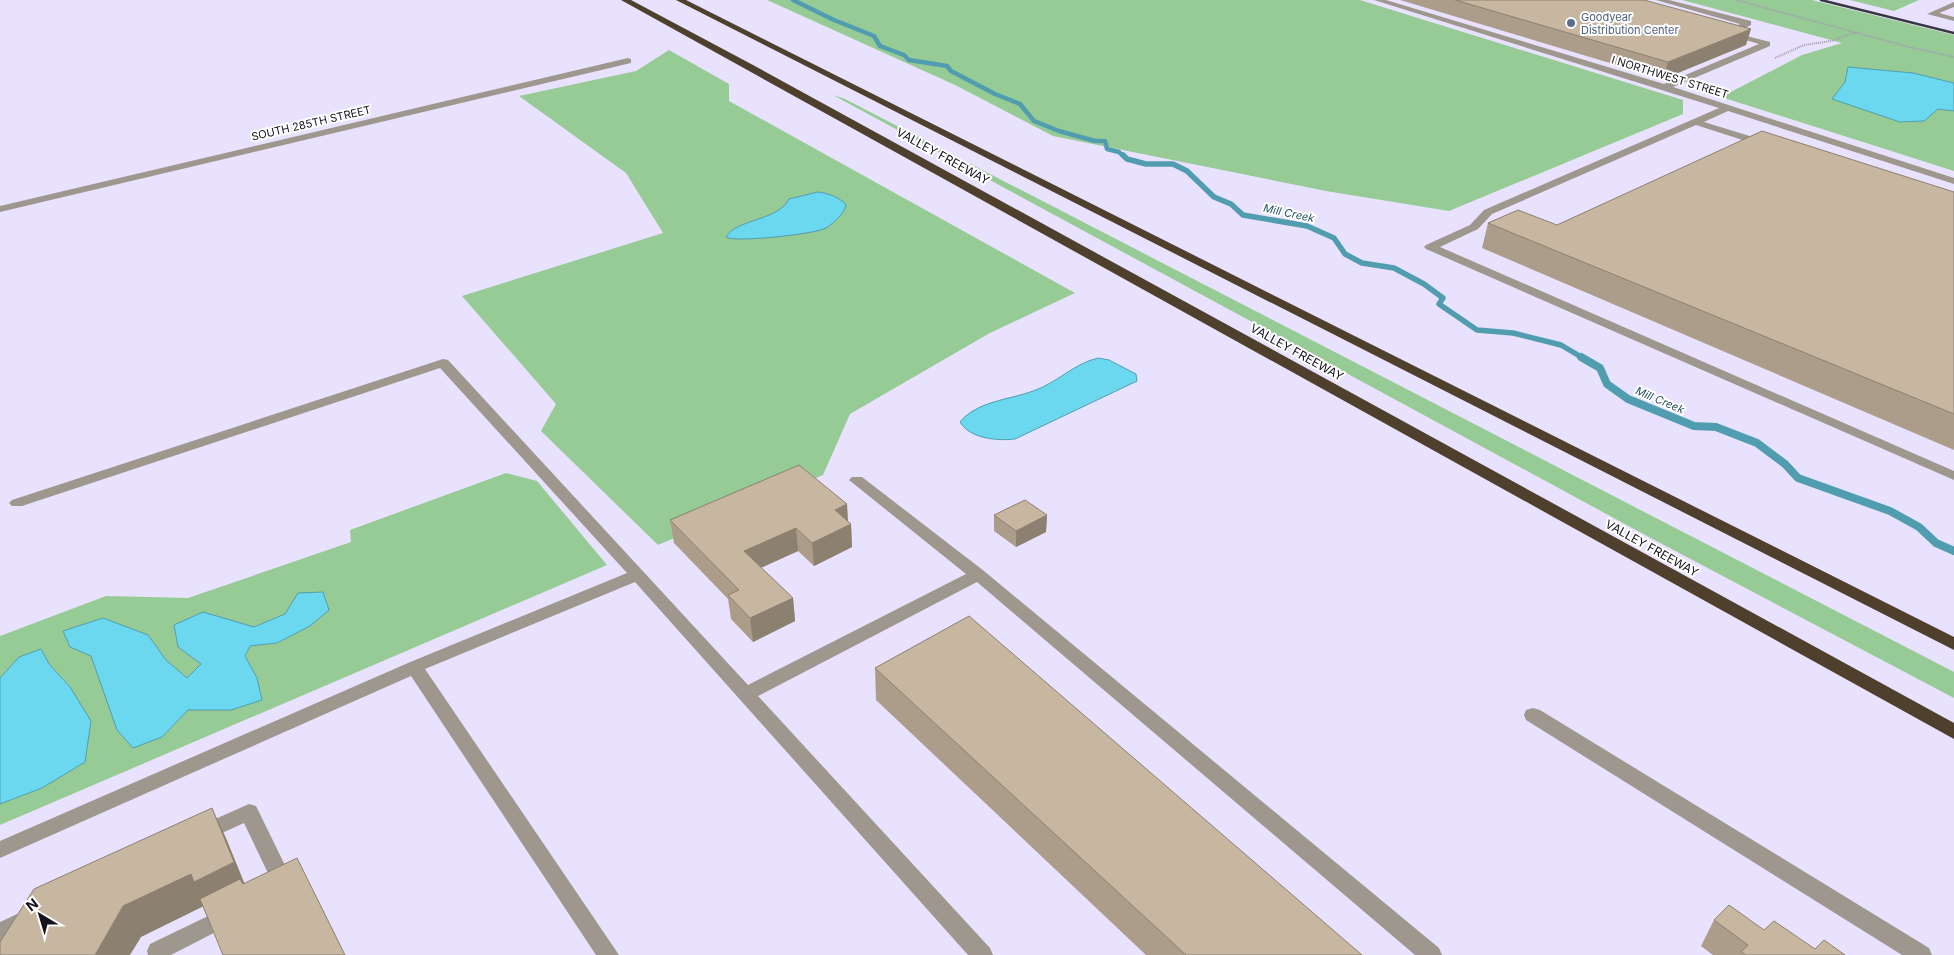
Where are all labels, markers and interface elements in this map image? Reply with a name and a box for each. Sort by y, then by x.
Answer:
place label: Goodyear Distribution Center [1581,10,1679,37]
marker: Goodyear Distribution Center [1565,17,1577,29]
street label: I NORTHWEST STREET [1610,53,1730,101]
street label: SOUTH 285TH STREET [250,102,372,144]
street label: VALLEY FREEWAY [894,124,992,188]
water label: Mill Creek [1262,201,1317,225]
street label: VALLEY FREEWAY [1248,320,1346,384]
water label: Mill Creek [1633,383,1687,417]
street label: VALLEY FREEWAY [1603,516,1701,580]
north arrow [15,890,65,940]
text: N [22,894,41,914]

